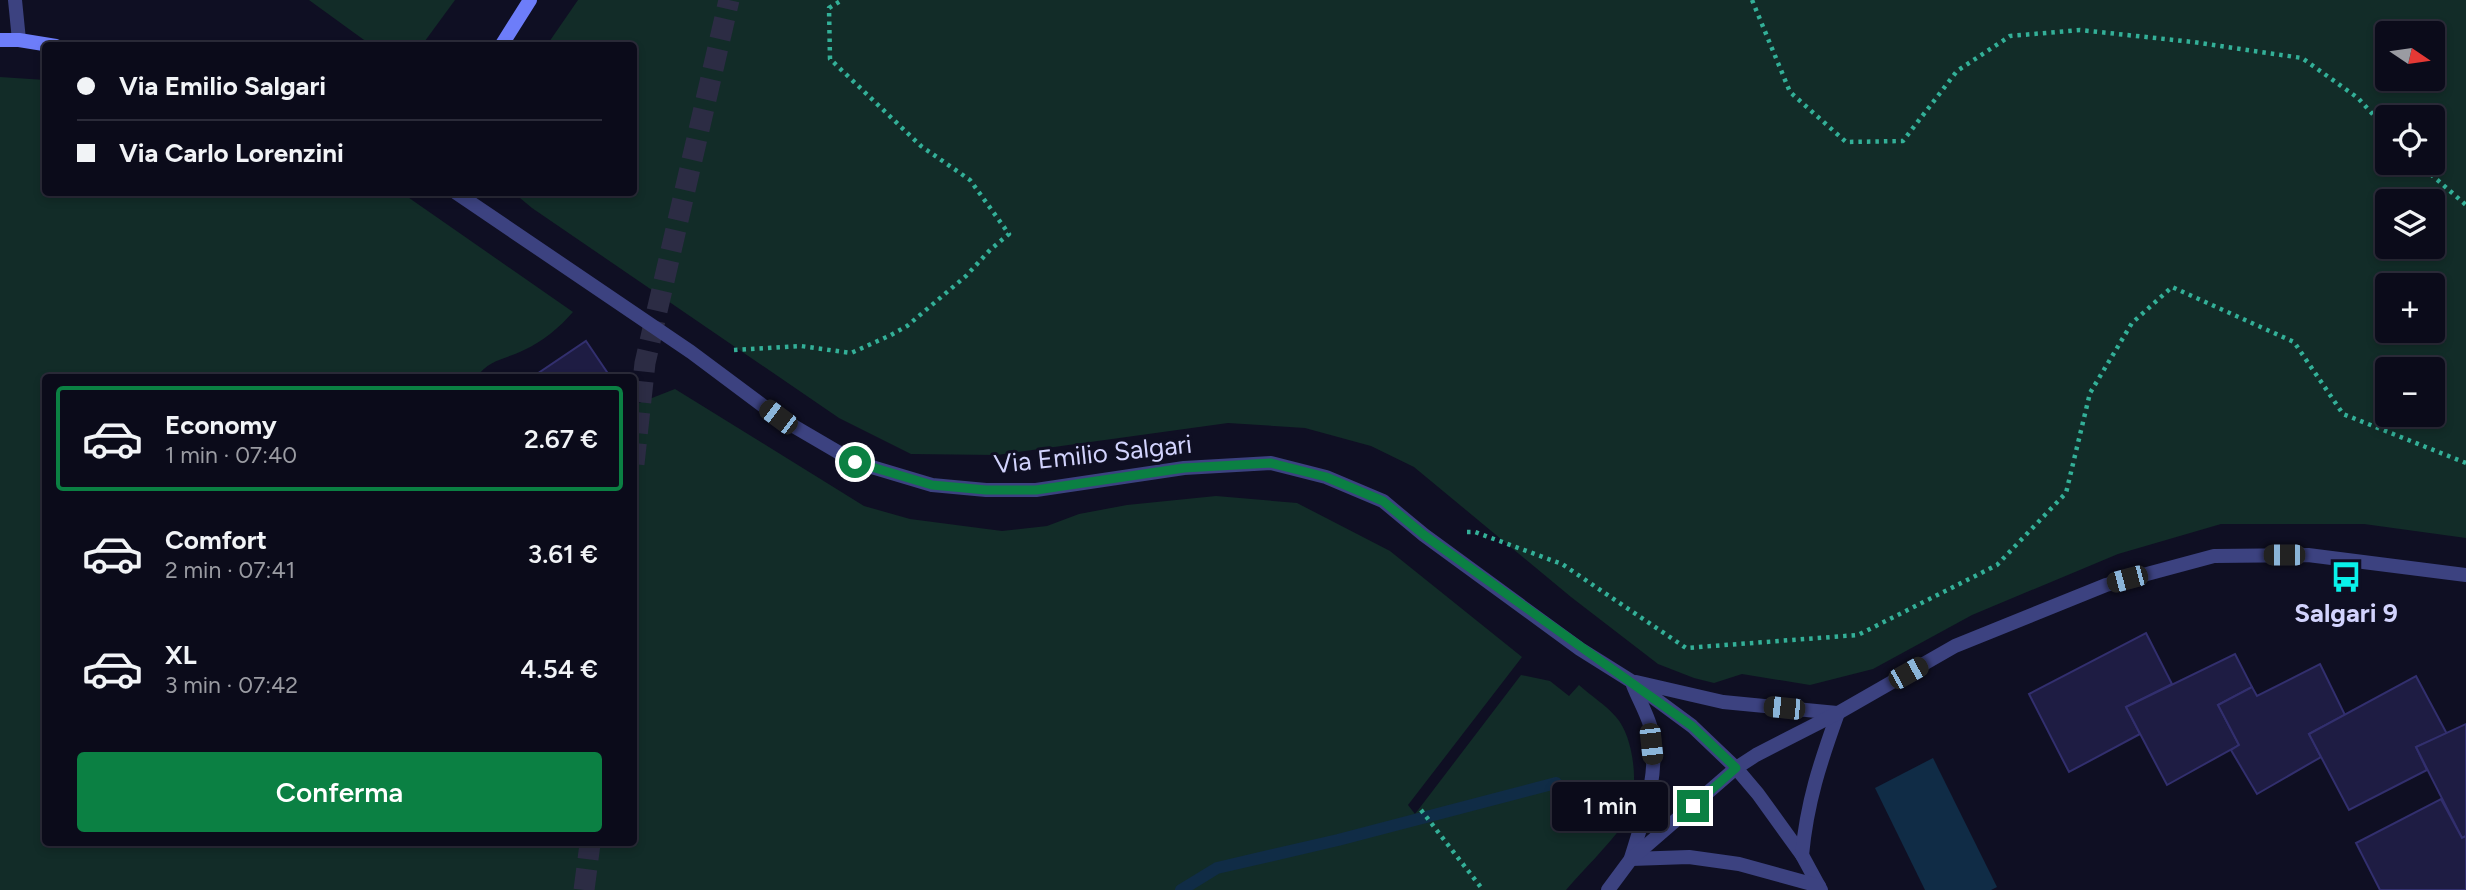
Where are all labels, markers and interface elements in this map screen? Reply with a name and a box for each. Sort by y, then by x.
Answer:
north arrow [2375,21,2445,91]
map controls [2375,21,2445,427]
text: Via Emilio Salgari [119,70,326,102]
button: locate [2375,105,2445,175]
text: Via Carlo Lorenzini [119,137,344,169]
button: layers [2375,189,2445,259]
button: + [2375,273,2445,343]
button: − [2375,357,2445,427]
car [755,396,802,438]
icon: car [81,407,144,470]
text: Economy [165,409,277,441]
text: 2.67 € [524,423,598,455]
street label: Via Emilio Salgari [992,428,1194,480]
text: 1 min · 07:40 [165,441,297,469]
route start [839,446,871,478]
icon: car [81,522,144,585]
text: Comfort [165,524,267,556]
text: 3.61 € [528,538,598,570]
car [2264,545,2306,566]
text: 2 min · 07:41 [165,556,295,584]
bus stop icon: Salgari 9 [2329,560,2363,594]
car [2104,563,2151,595]
place label: Salgari 9 [2294,597,2398,629]
icon: car [81,637,144,700]
text: XL [165,639,197,671]
text: 4.54 € [520,653,598,685]
car [1885,654,1932,692]
text: 3 min · 07:42 [165,671,298,699]
car [1763,695,1806,721]
car [1639,722,1664,766]
button: Conferma [77,752,602,832]
callout: 1 min [1553,782,1668,830]
route end [1677,790,1709,822]
text: 1 min [1583,792,1637,820]

